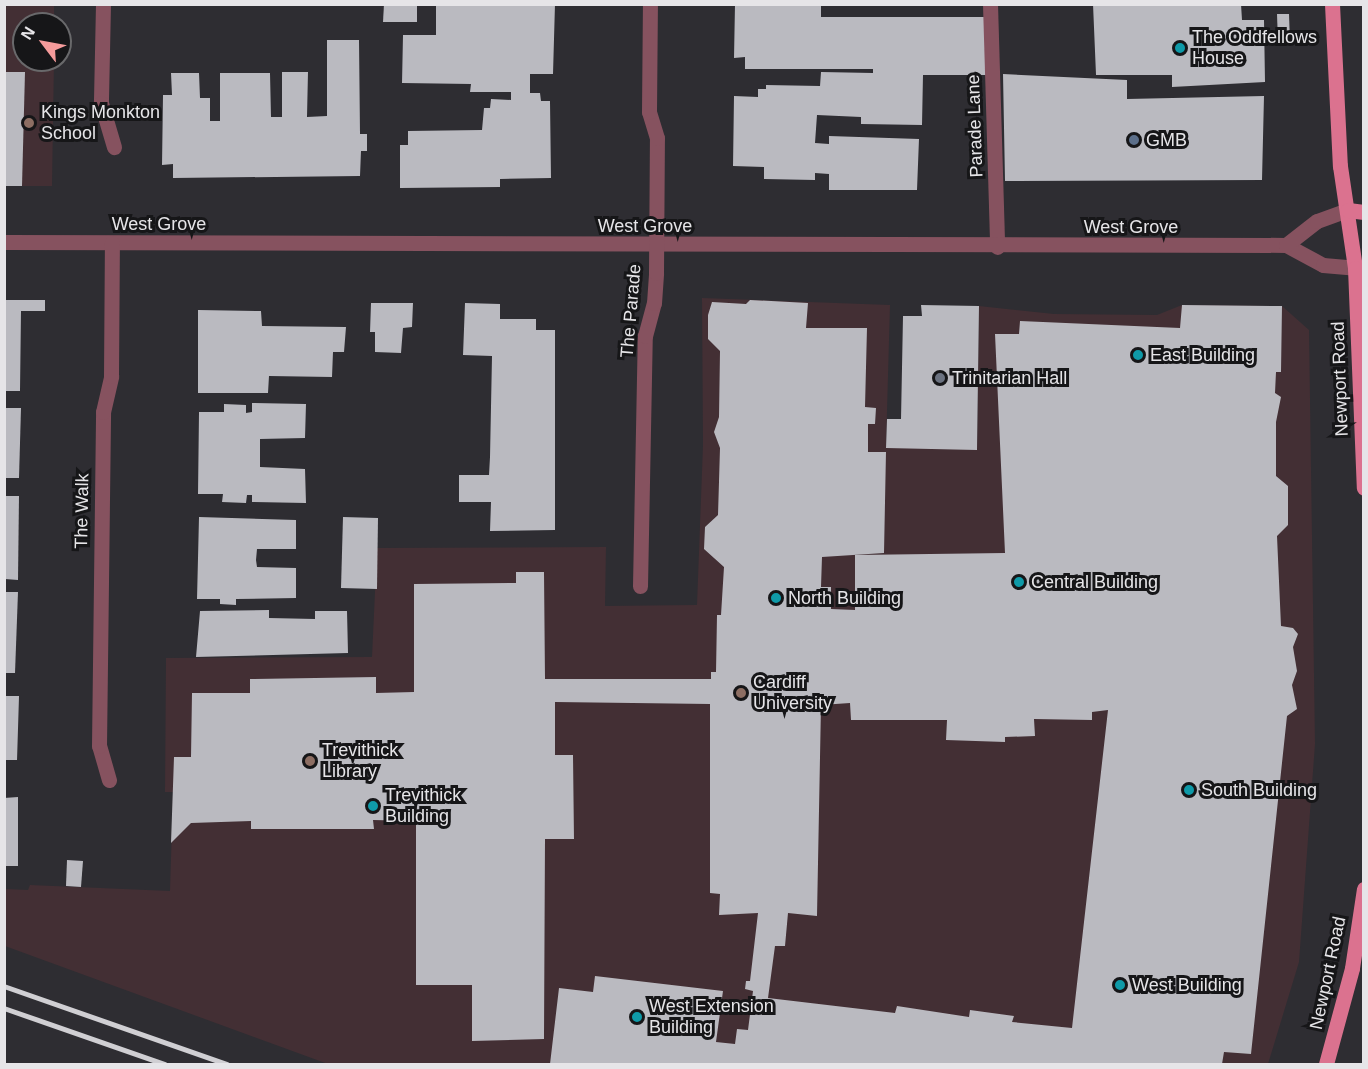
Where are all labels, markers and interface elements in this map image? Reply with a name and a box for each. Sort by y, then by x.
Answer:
north arrow [12,12,72,72]
text: N [18,24,38,43]
place label: The Oddfellows House [1192,27,1317,70]
marker: The Oddfellows House [1173,41,1187,55]
street label: Parade Lane [962,74,988,178]
place label: Kings Monkton School [41,102,160,144]
marker: Kings Monkton School [22,116,36,130]
place label: GMB [1146,129,1187,151]
marker: GMB [1127,133,1141,147]
street label: West Grove [112,213,206,235]
street label: West Grove [598,215,692,237]
street label: West Grove [1084,216,1178,238]
street label: The Parade [616,263,646,359]
street label: Newport Road [1327,321,1353,437]
place label: East Building [1150,344,1255,366]
marker: East Building [1131,348,1145,362]
place label: Trinitarian Hall [952,367,1067,389]
marker: Trinitarian Hall [933,371,947,385]
street label: The Walk [71,473,93,549]
place label: Central Building [1031,571,1158,593]
marker: Central Building [1012,575,1026,589]
place label: North Building [788,587,901,609]
marker: North Building [769,591,783,605]
place label: Cardiff University [753,672,832,714]
marker: Cardiff University [734,686,748,700]
place label: Trevithick Library [322,740,398,783]
marker: Trevithick Library [303,754,317,768]
place label: South Building [1201,779,1317,801]
marker: South Building [1182,783,1196,797]
place label: Trevithick Building [385,785,461,828]
marker: Trevithick Building [366,799,380,813]
street label: Newport Road [1305,914,1351,1032]
place label: West Building [1132,974,1242,996]
marker: West Building [1113,978,1127,992]
place label: West Extension Building [649,996,774,1038]
marker: West Extension Building [630,1010,644,1024]

